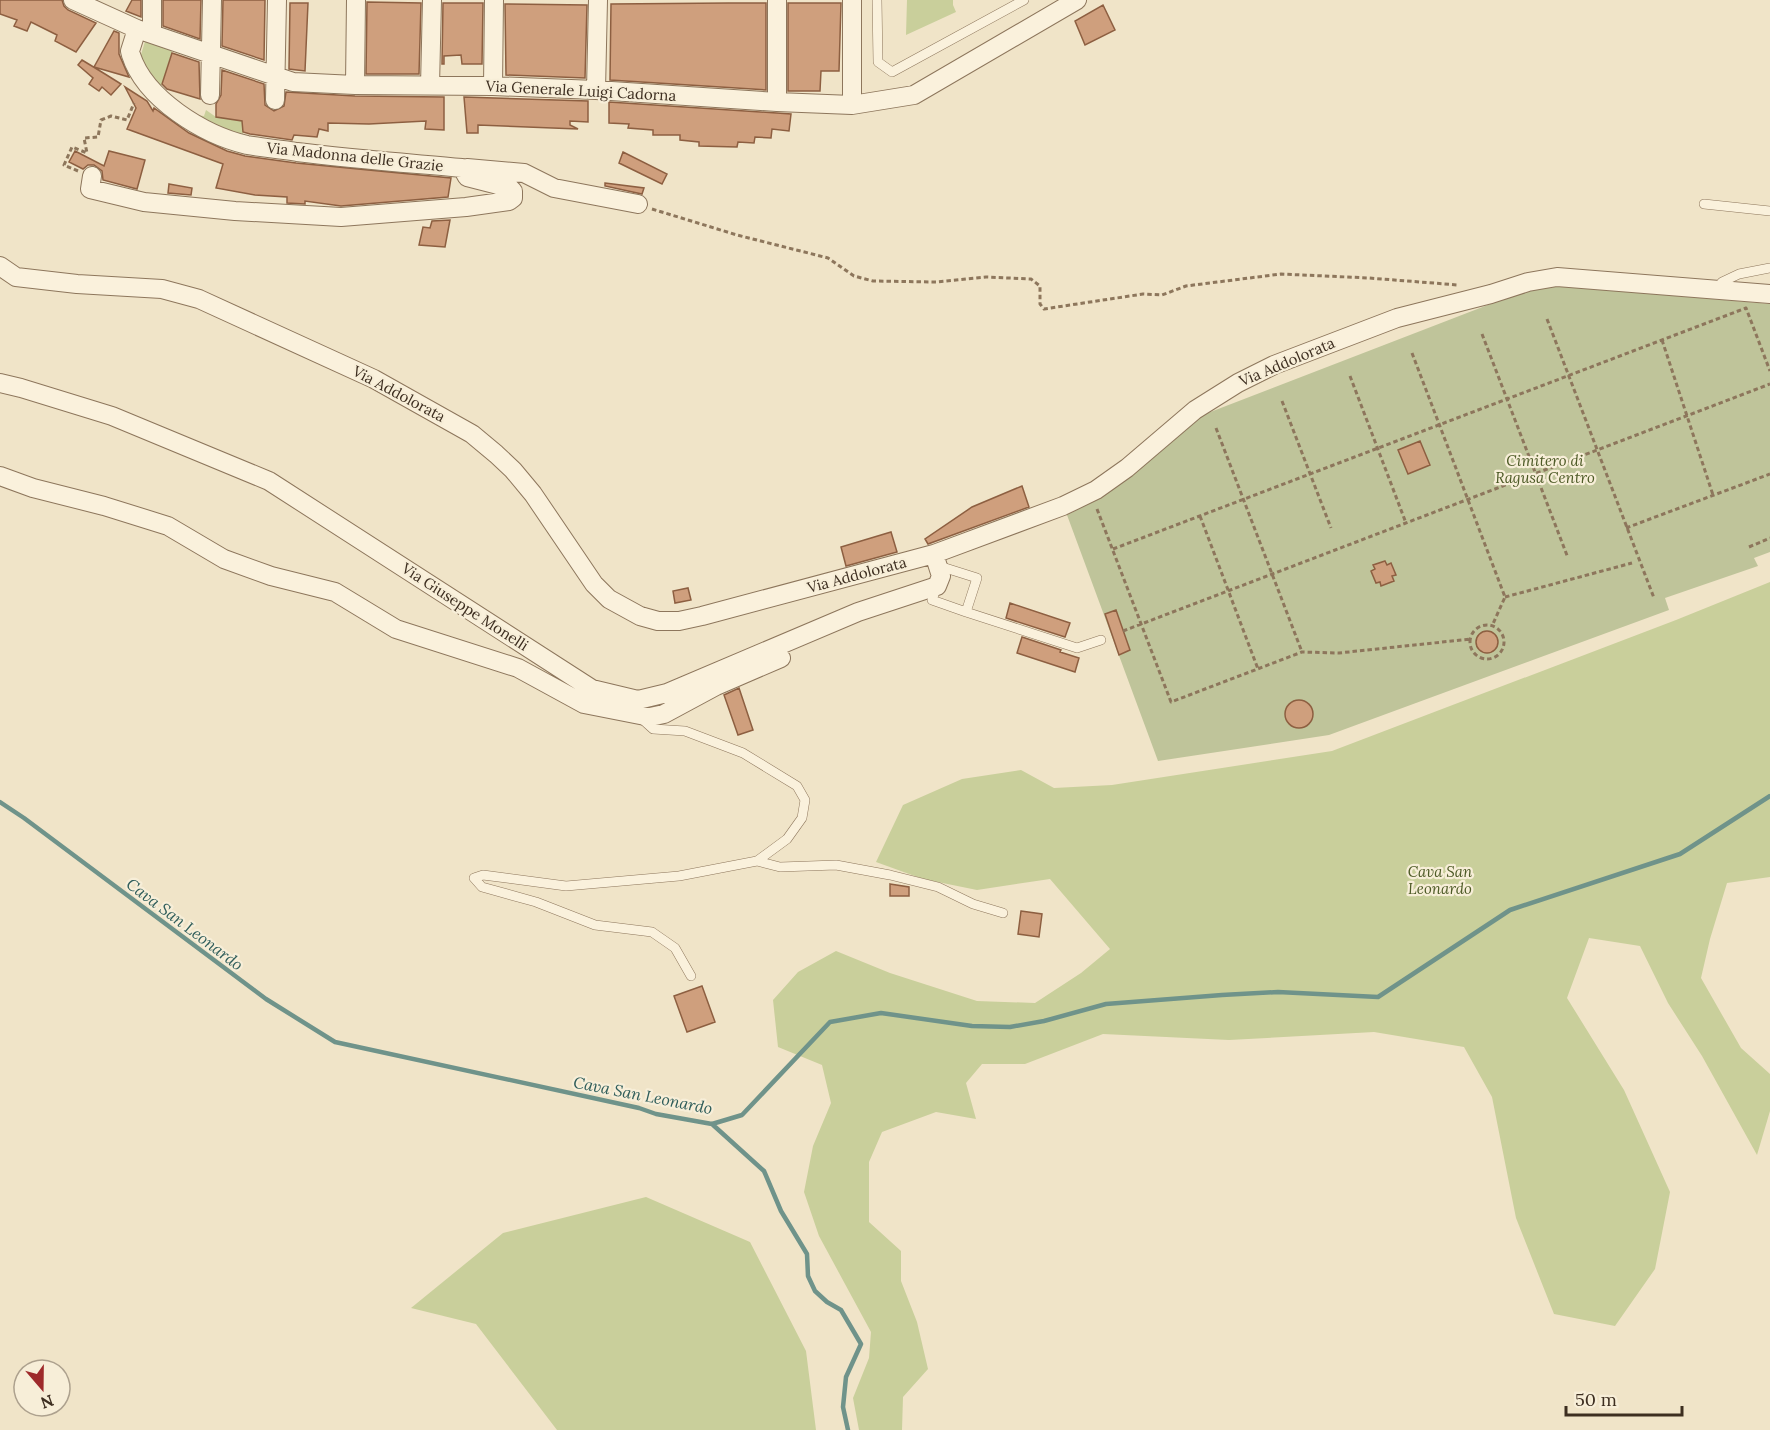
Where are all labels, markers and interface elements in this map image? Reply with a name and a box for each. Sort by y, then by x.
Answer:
street label: Via Generale Luigi Cadorna [484,76,677,105]
street label: Via Madonna delle Grazie [265,138,444,175]
street label: Via Addolorata [1235,333,1338,391]
street label: Via Addolorata [349,361,449,426]
park label: Cimitero di Ragusa Centro [1495,451,1595,487]
street label: Via Addolorata [804,552,909,597]
street label: Via Giuseppe Monelli [398,558,532,655]
park label: Cava San Leonardo [1408,862,1473,898]
water label: Cava San Leonardo [123,874,247,974]
water label: Cava San Leonardo [572,1072,714,1118]
north arrow [12,1358,72,1418]
scale bar [1566,1379,1682,1417]
text: 50 m [1575,1388,1617,1411]
text: N [38,1391,56,1414]

